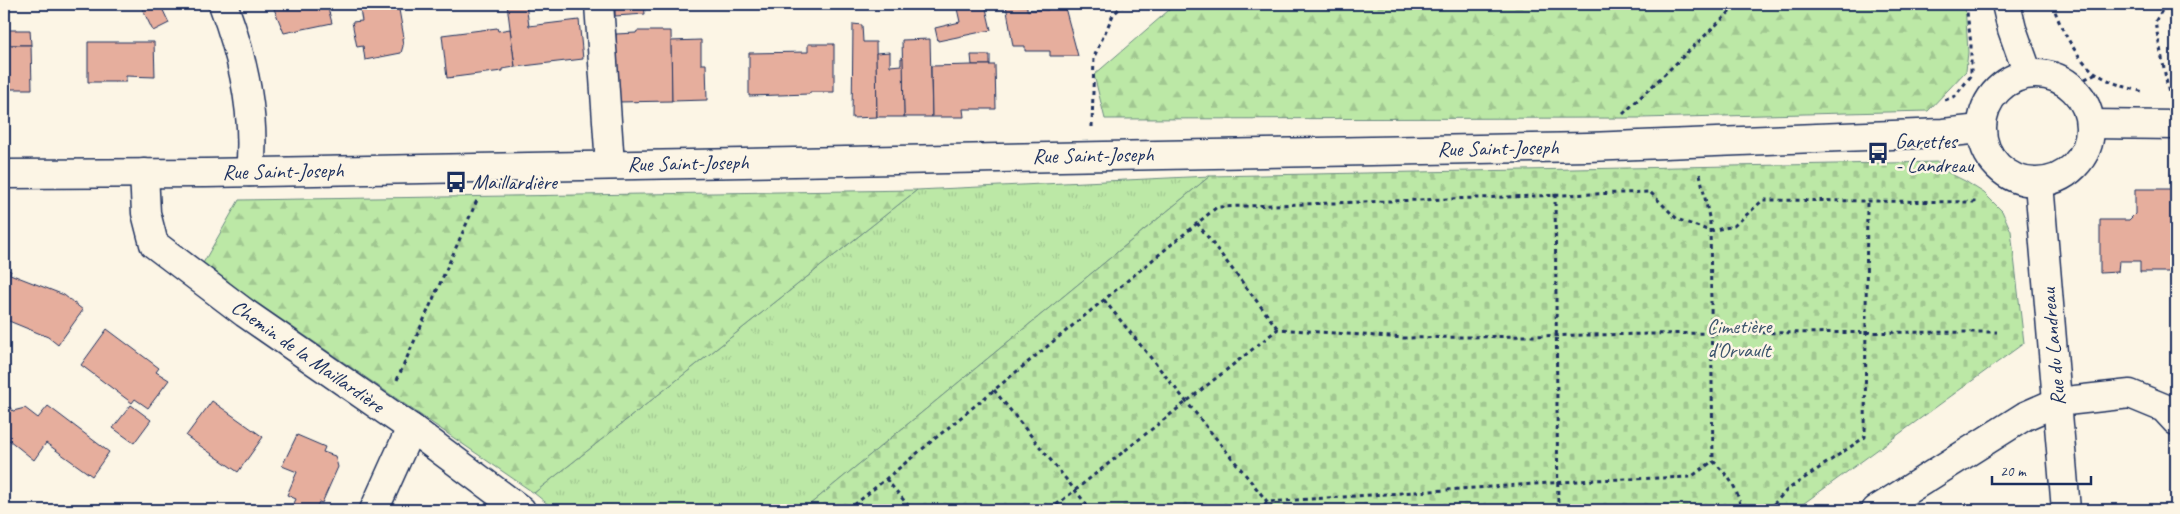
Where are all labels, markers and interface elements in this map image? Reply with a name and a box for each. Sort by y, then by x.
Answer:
place label: Garettes - Landreau [1895,128,1975,178]
street label: Rue Saint-Joseph [1437,134,1559,162]
bus stop icon: Garettes - Landreau [1865,140,1891,166]
street label: Rue Saint-Joseph [1032,141,1154,169]
street label: Rue Saint-Joseph [627,149,749,177]
street label: Rue Saint-Joseph [222,157,344,185]
bus stop icon: Maillardière [443,169,469,195]
place label: Maillardière [472,169,559,195]
street label: Rue du Landreau [2035,286,2071,407]
street label: Chemin de la Maillardière [227,294,391,420]
park label: Cimetière d'Orvault [1707,313,1773,363]
scale bar [1992,454,2091,486]
text: 20 m [2000,462,2027,481]

